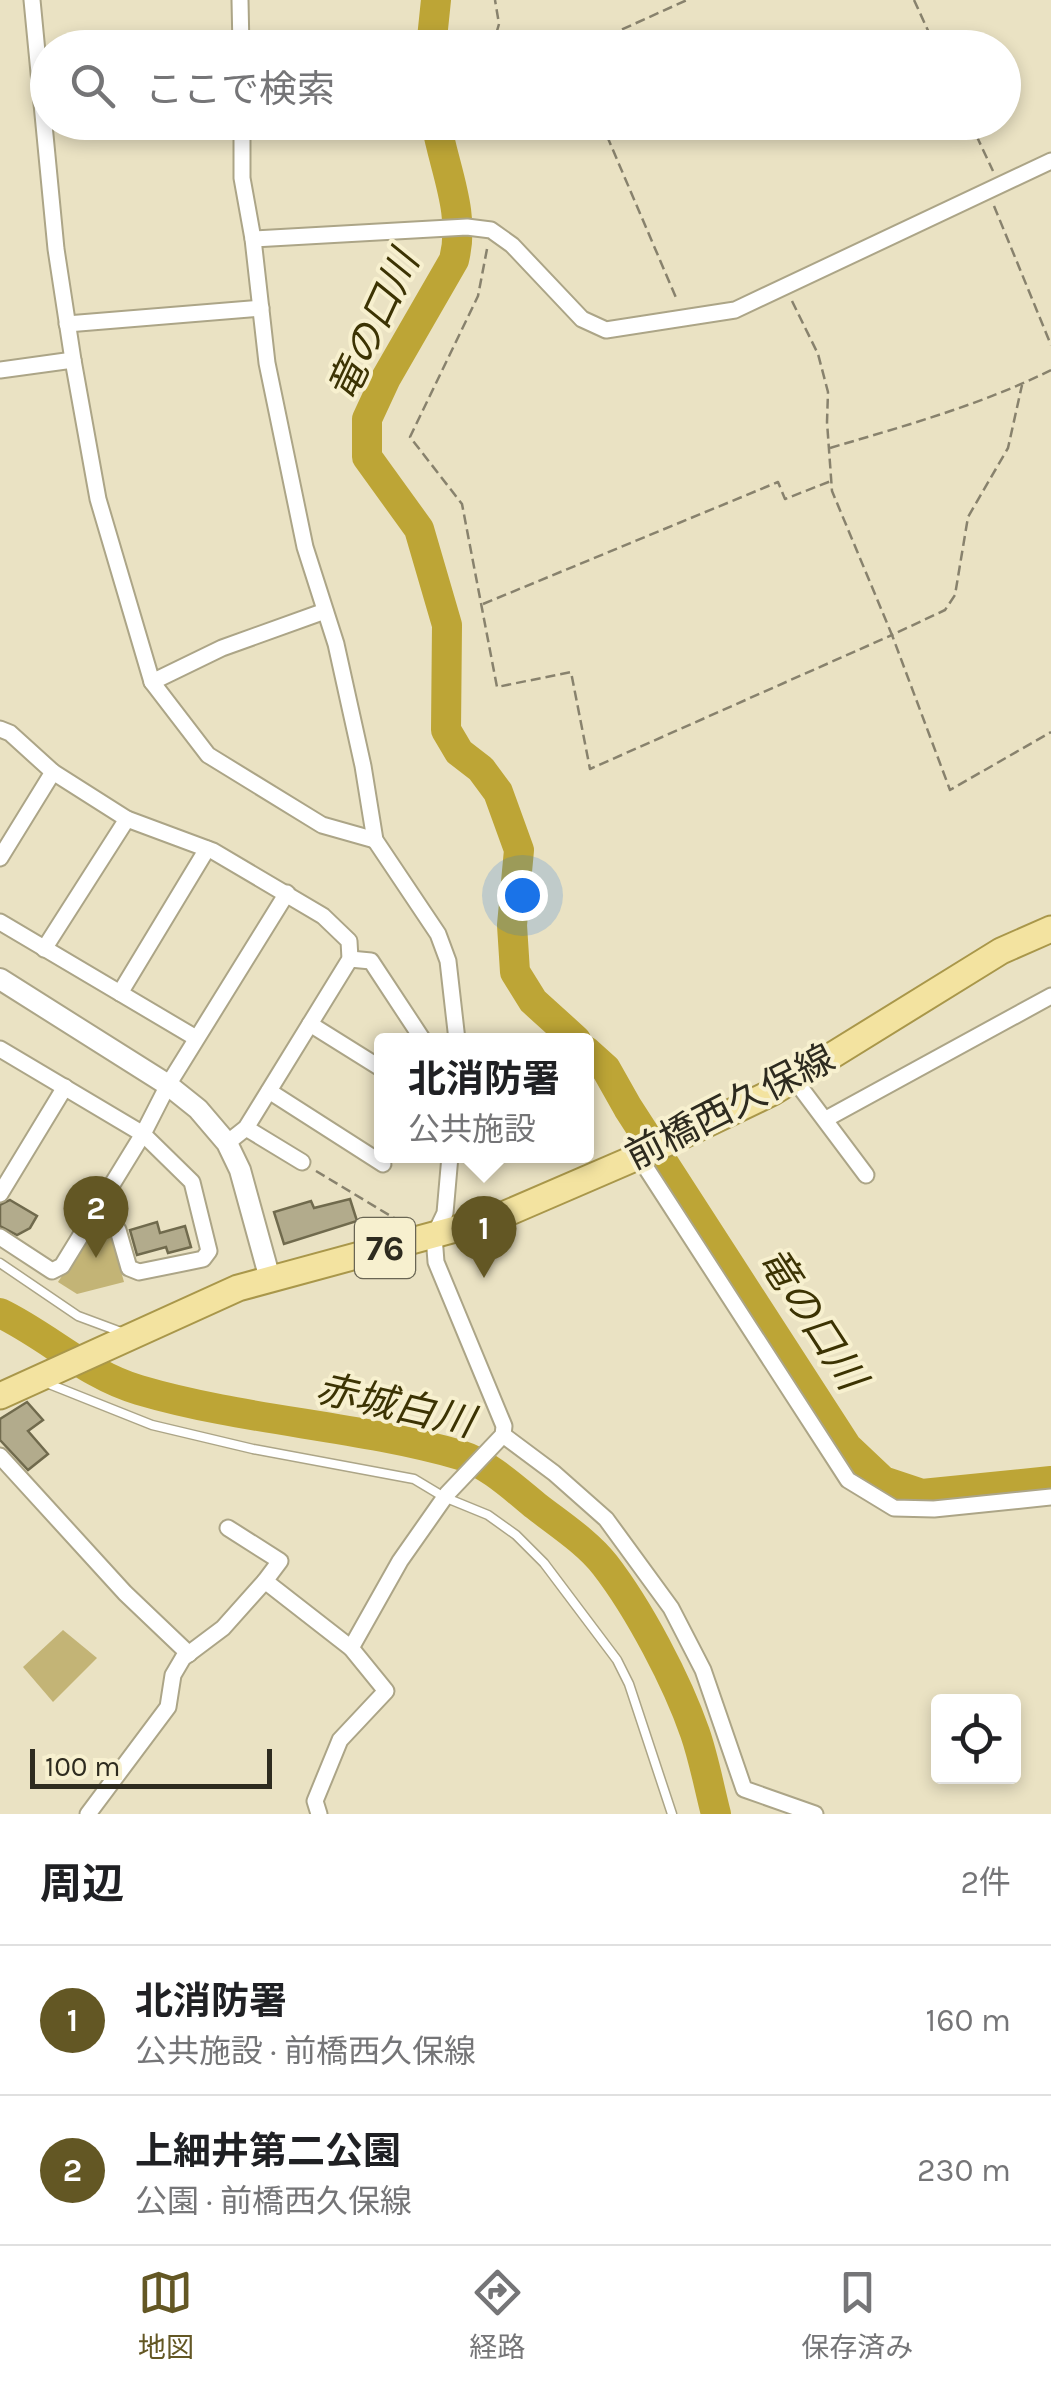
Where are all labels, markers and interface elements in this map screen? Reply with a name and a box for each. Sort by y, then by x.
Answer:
search box [30,30,1021,140]
icon: search [65,58,120,113]
text: ここで検索 [145,67,335,112]
water label: 竜の口川 [318,240,430,408]
your location [497,870,548,921]
popup [374,1033,594,1163]
street label: 前橋西久保線 [618,1035,842,1179]
text: 北消防署 [408,1057,560,1102]
text: 公共施設 [408,1111,536,1148]
pin: 2 [64,1176,128,1258]
pin: 1 [452,1196,516,1278]
road number: 76 [355,1218,415,1278]
water label: 竜の口川 [749,1238,877,1401]
water label: 赤城白川 [312,1364,482,1447]
map controls [931,1694,1021,1784]
button: locate [931,1694,1021,1784]
scale bar [30,1744,272,1788]
text: 100 m [45,1750,120,1783]
text: 周辺 [40,1859,124,1909]
text: 2件 [960,1864,1011,1901]
text: 北消防署 [135,1979,287,2024]
text: 1 [67,2002,78,2039]
text: 160 m [926,2002,1011,2039]
text: 公共施設 · 前橋西久保線 [135,2033,476,2070]
text: 上細井第二公園 [135,2129,401,2174]
text: 2 [63,2152,82,2189]
text: 230 m [917,2152,1011,2189]
text: 公園 · 前橋西久保線 [135,2183,412,2220]
tab: 地図 [138,2265,194,2365]
tab: 経路 [469,2265,525,2365]
tab: 保存済み [801,2265,913,2365]

